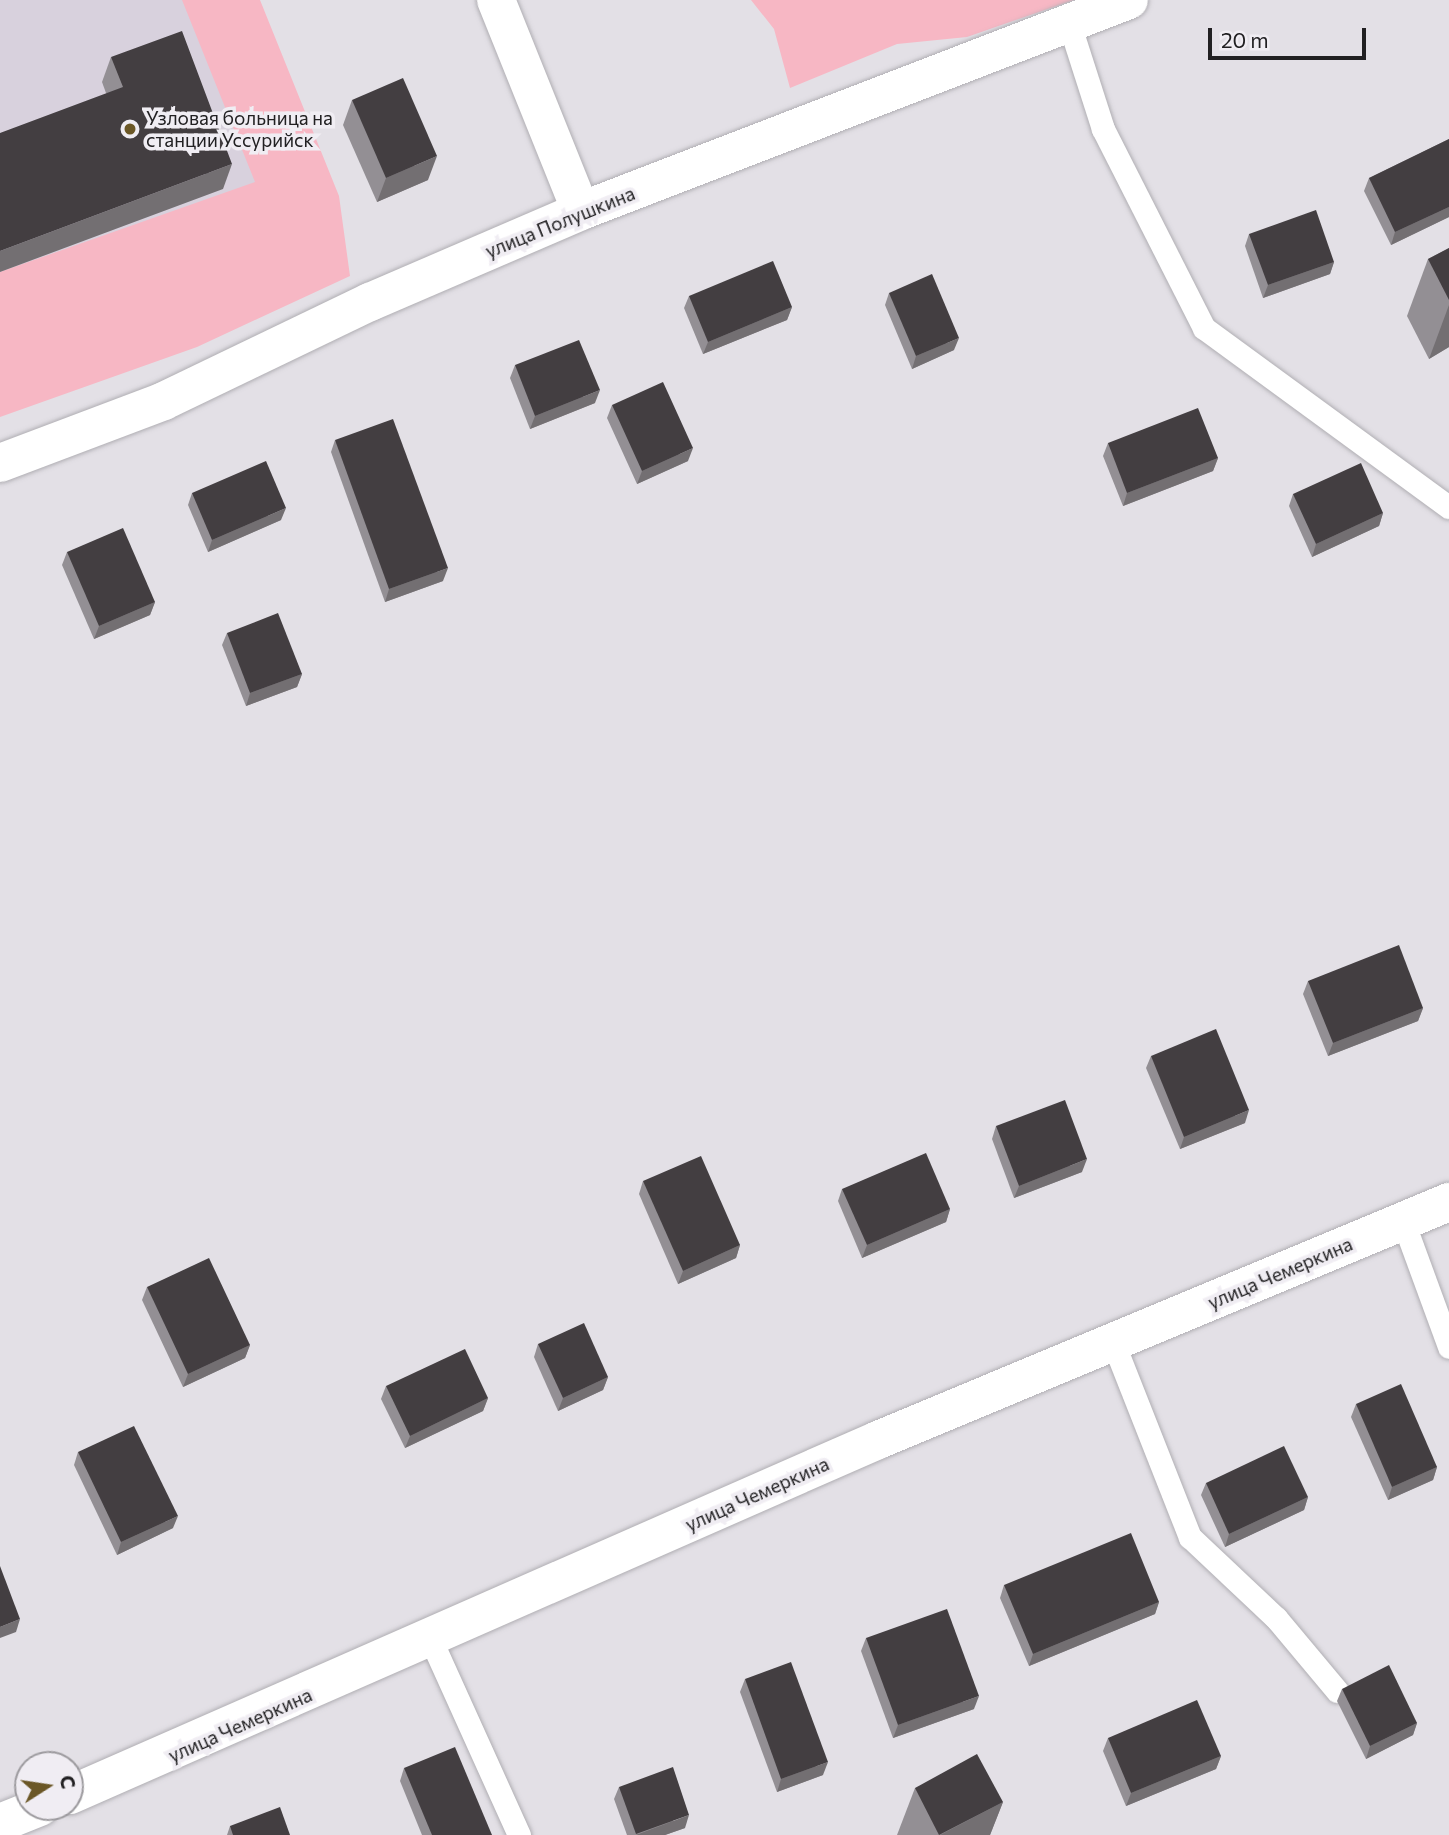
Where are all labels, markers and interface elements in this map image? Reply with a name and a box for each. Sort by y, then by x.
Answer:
scale bar [1211,14,1368,58]
text: 20 m [1221,27,1269,52]
place label: Узловая больница на станции Уссурийск [146,107,333,151]
marker: Узловая больница на станции Уссурийск [120,119,140,139]
street label: улица Полушкина [482,182,638,262]
street label: улица Чемеркина [1204,1232,1356,1314]
street label: улица Чемеркина [682,1452,832,1536]
street label: улица Чемеркина [165,1683,315,1767]
north arrow [14,1751,84,1821]
text: С [55,1773,81,1791]

